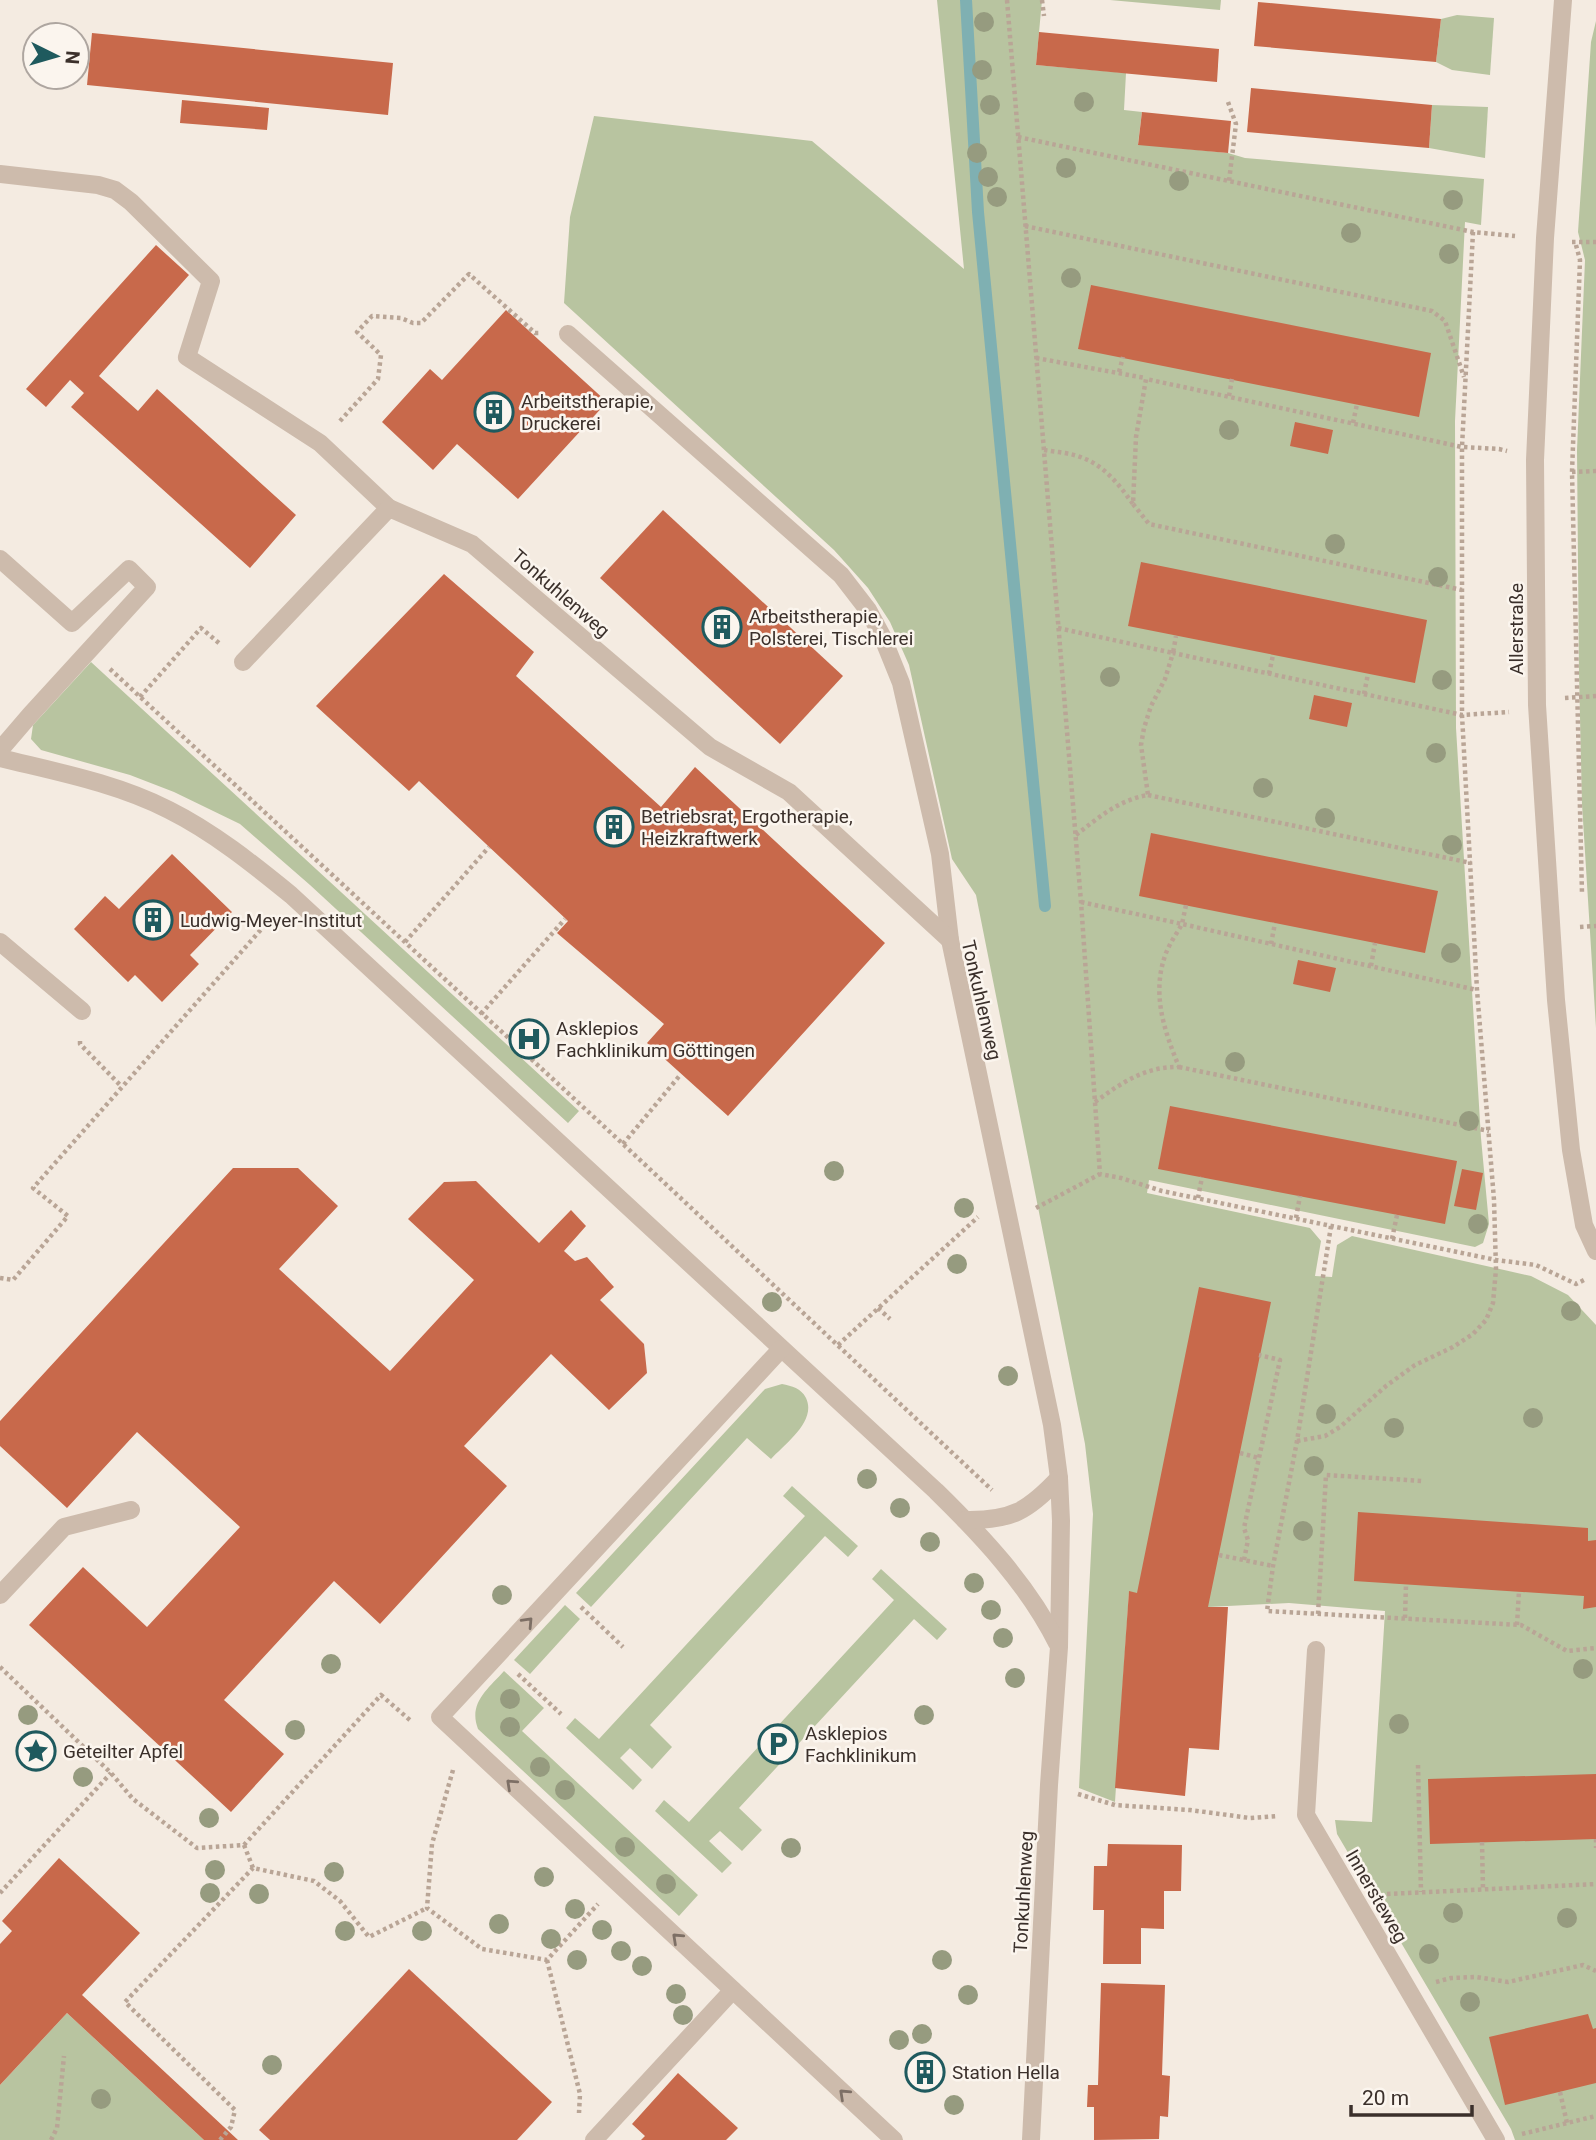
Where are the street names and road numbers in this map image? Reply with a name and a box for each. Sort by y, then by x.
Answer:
street label: Tonkuhlenweg [507,545,614,642]
street label: Allerstraße [1505,583,1528,675]
street label: Tonkuhlenweg [957,938,1006,1062]
street label: Tonkuhlenweg [1009,1830,1038,1954]
street label: Innersteweg [1341,1846,1412,1947]

